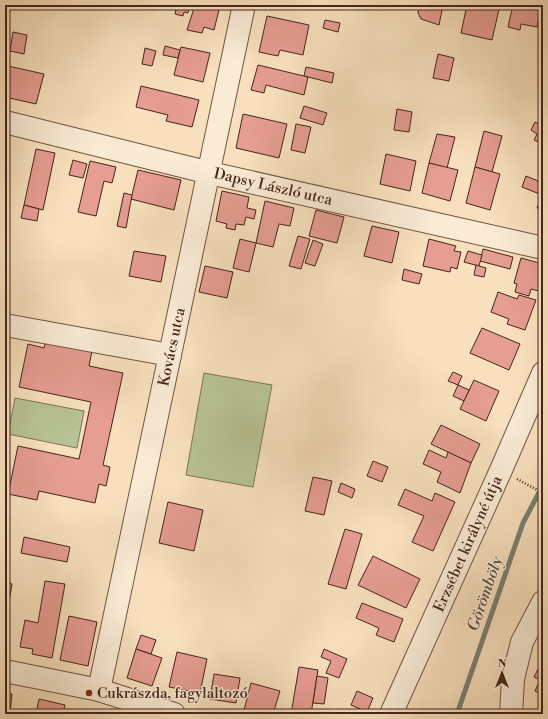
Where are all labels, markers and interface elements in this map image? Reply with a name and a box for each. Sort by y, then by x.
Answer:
street label: Dapsy László utca [212,164,335,210]
street label: Kovács utca [154,305,190,388]
street label: Erzsébet királyné útja [429,472,507,615]
water label: Görömböly [463,553,507,634]
north arrow [482,653,522,693]
text: N [498,657,507,671]
place label: Cukrászda, fagylaltozó [97,684,248,703]
marker: Cukrászda, fagylaltozó [84,688,94,698]

